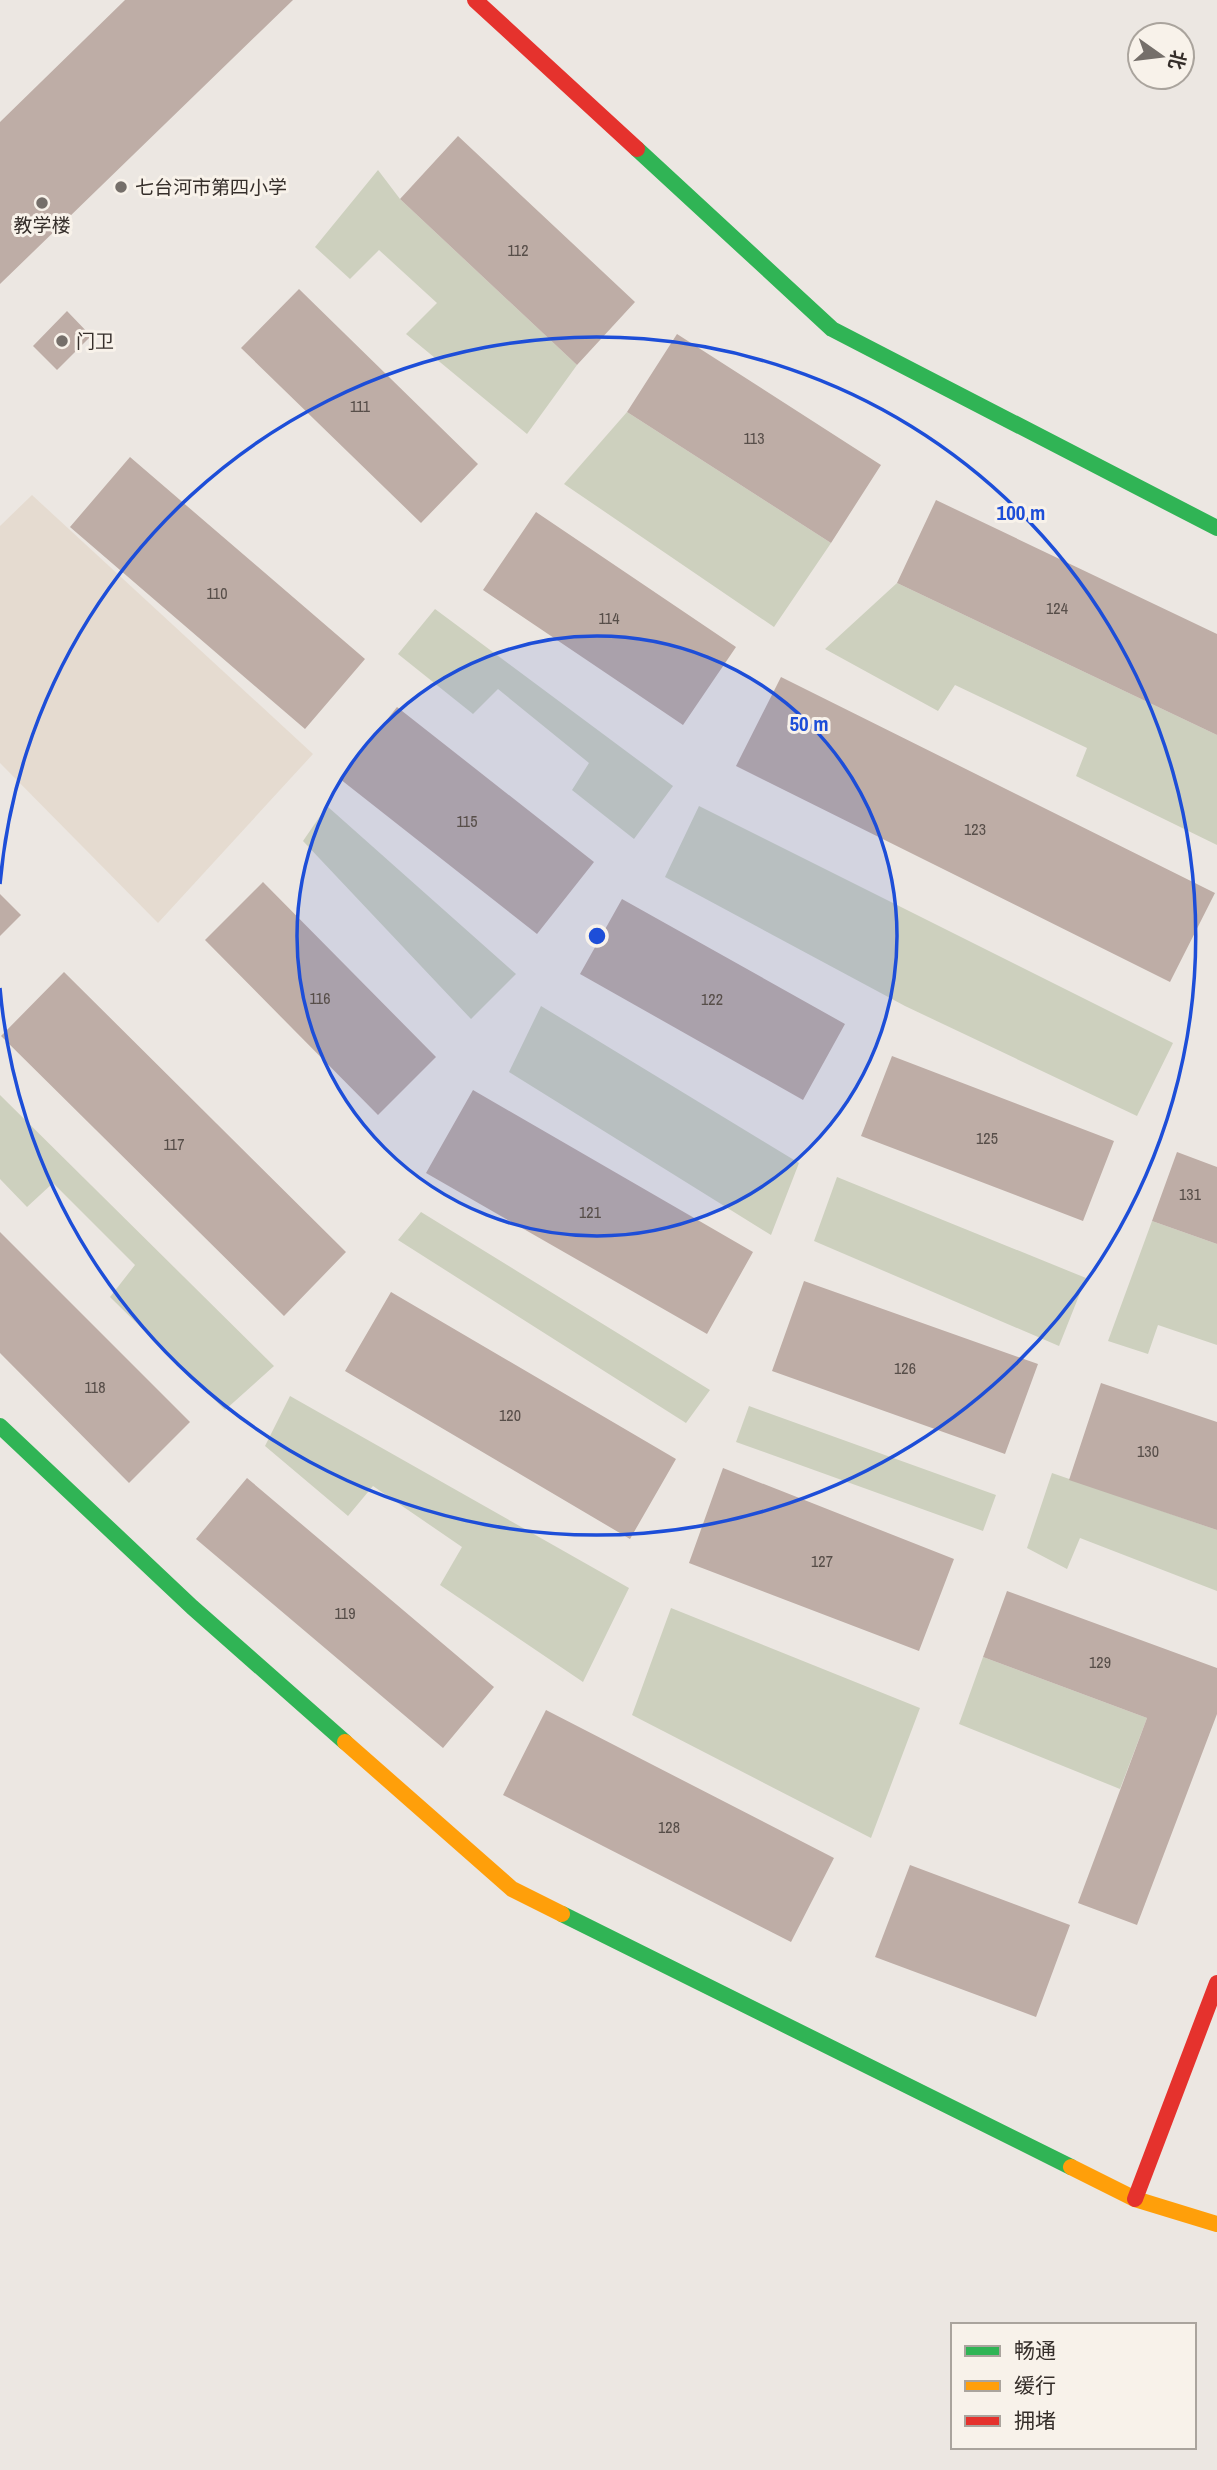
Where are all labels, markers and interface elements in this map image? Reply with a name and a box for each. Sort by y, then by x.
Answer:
north arrow [1126,21,1196,91]
text: 北 [1163,48,1192,72]
place label: 七台河市第四小学 [135,174,287,200]
marker: 七台河市第四小学 [113,179,129,195]
marker: 教学楼 [34,195,50,211]
place label: 教学楼 [13,212,71,238]
house number: 112 [508,239,528,261]
place label: 门卫 [76,328,114,354]
marker: 门卫 [54,333,70,349]
house number: 111 [350,395,371,417]
house number: 113 [744,427,764,449]
text: 100 m [997,498,1045,527]
house number: 110 [207,582,227,604]
house number: 124 [1046,597,1068,619]
house number: 114 [599,607,619,629]
text: 50 m [789,709,829,738]
house number: 115 [457,810,477,832]
house number: 123 [964,818,986,840]
centre of rings [585,924,609,948]
house number: 116 [310,987,330,1009]
house number: 122 [701,988,723,1010]
house number: 125 [976,1127,998,1149]
house number: 117 [164,1133,184,1155]
house number: 131 [1179,1183,1202,1205]
house number: 121 [579,1201,602,1223]
house number: 126 [894,1357,916,1379]
house number: 118 [85,1376,105,1398]
house number: 120 [499,1404,521,1426]
house number: 130 [1137,1440,1159,1462]
house number: 127 [811,1550,833,1572]
house number: 119 [335,1602,355,1624]
house number: 129 [1089,1651,1111,1673]
house number: 128 [658,1816,680,1838]
legend [951,2323,1196,2449]
text: 畅通 [1014,2336,1056,2365]
text: 缓行 [1014,2371,1056,2400]
text: 拥堵 [1014,2406,1056,2435]

